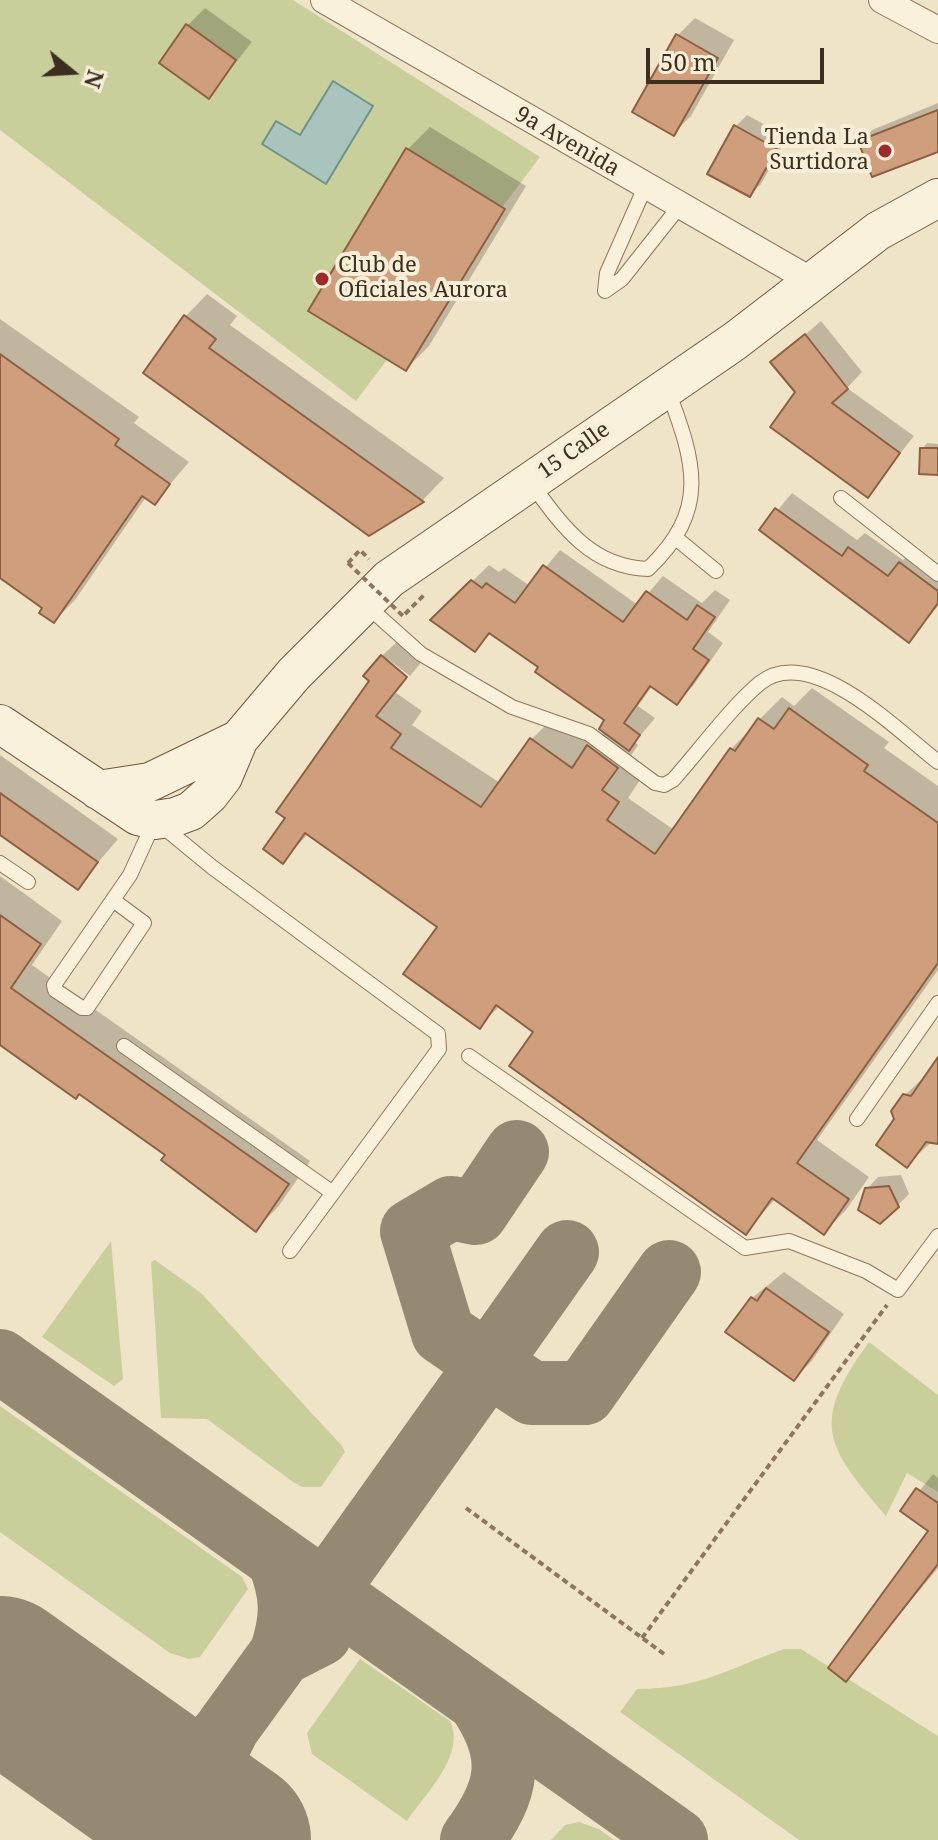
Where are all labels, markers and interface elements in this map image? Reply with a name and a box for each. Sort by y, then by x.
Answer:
north arrow [32,32,112,112]
scale bar [650,32,828,82]
text: 50 m [660,45,716,78]
text: N [78,67,112,92]
street label: 9a Avenida [510,102,624,182]
place label: Tienda La Surtidora [765,125,869,176]
marker: Tienda La Surtidora [876,142,894,160]
place label: Club de Oficiales Aurora [338,253,508,304]
marker: Club de Oficiales Aurora [313,270,331,288]
street label: 15 Calle [533,417,615,485]

